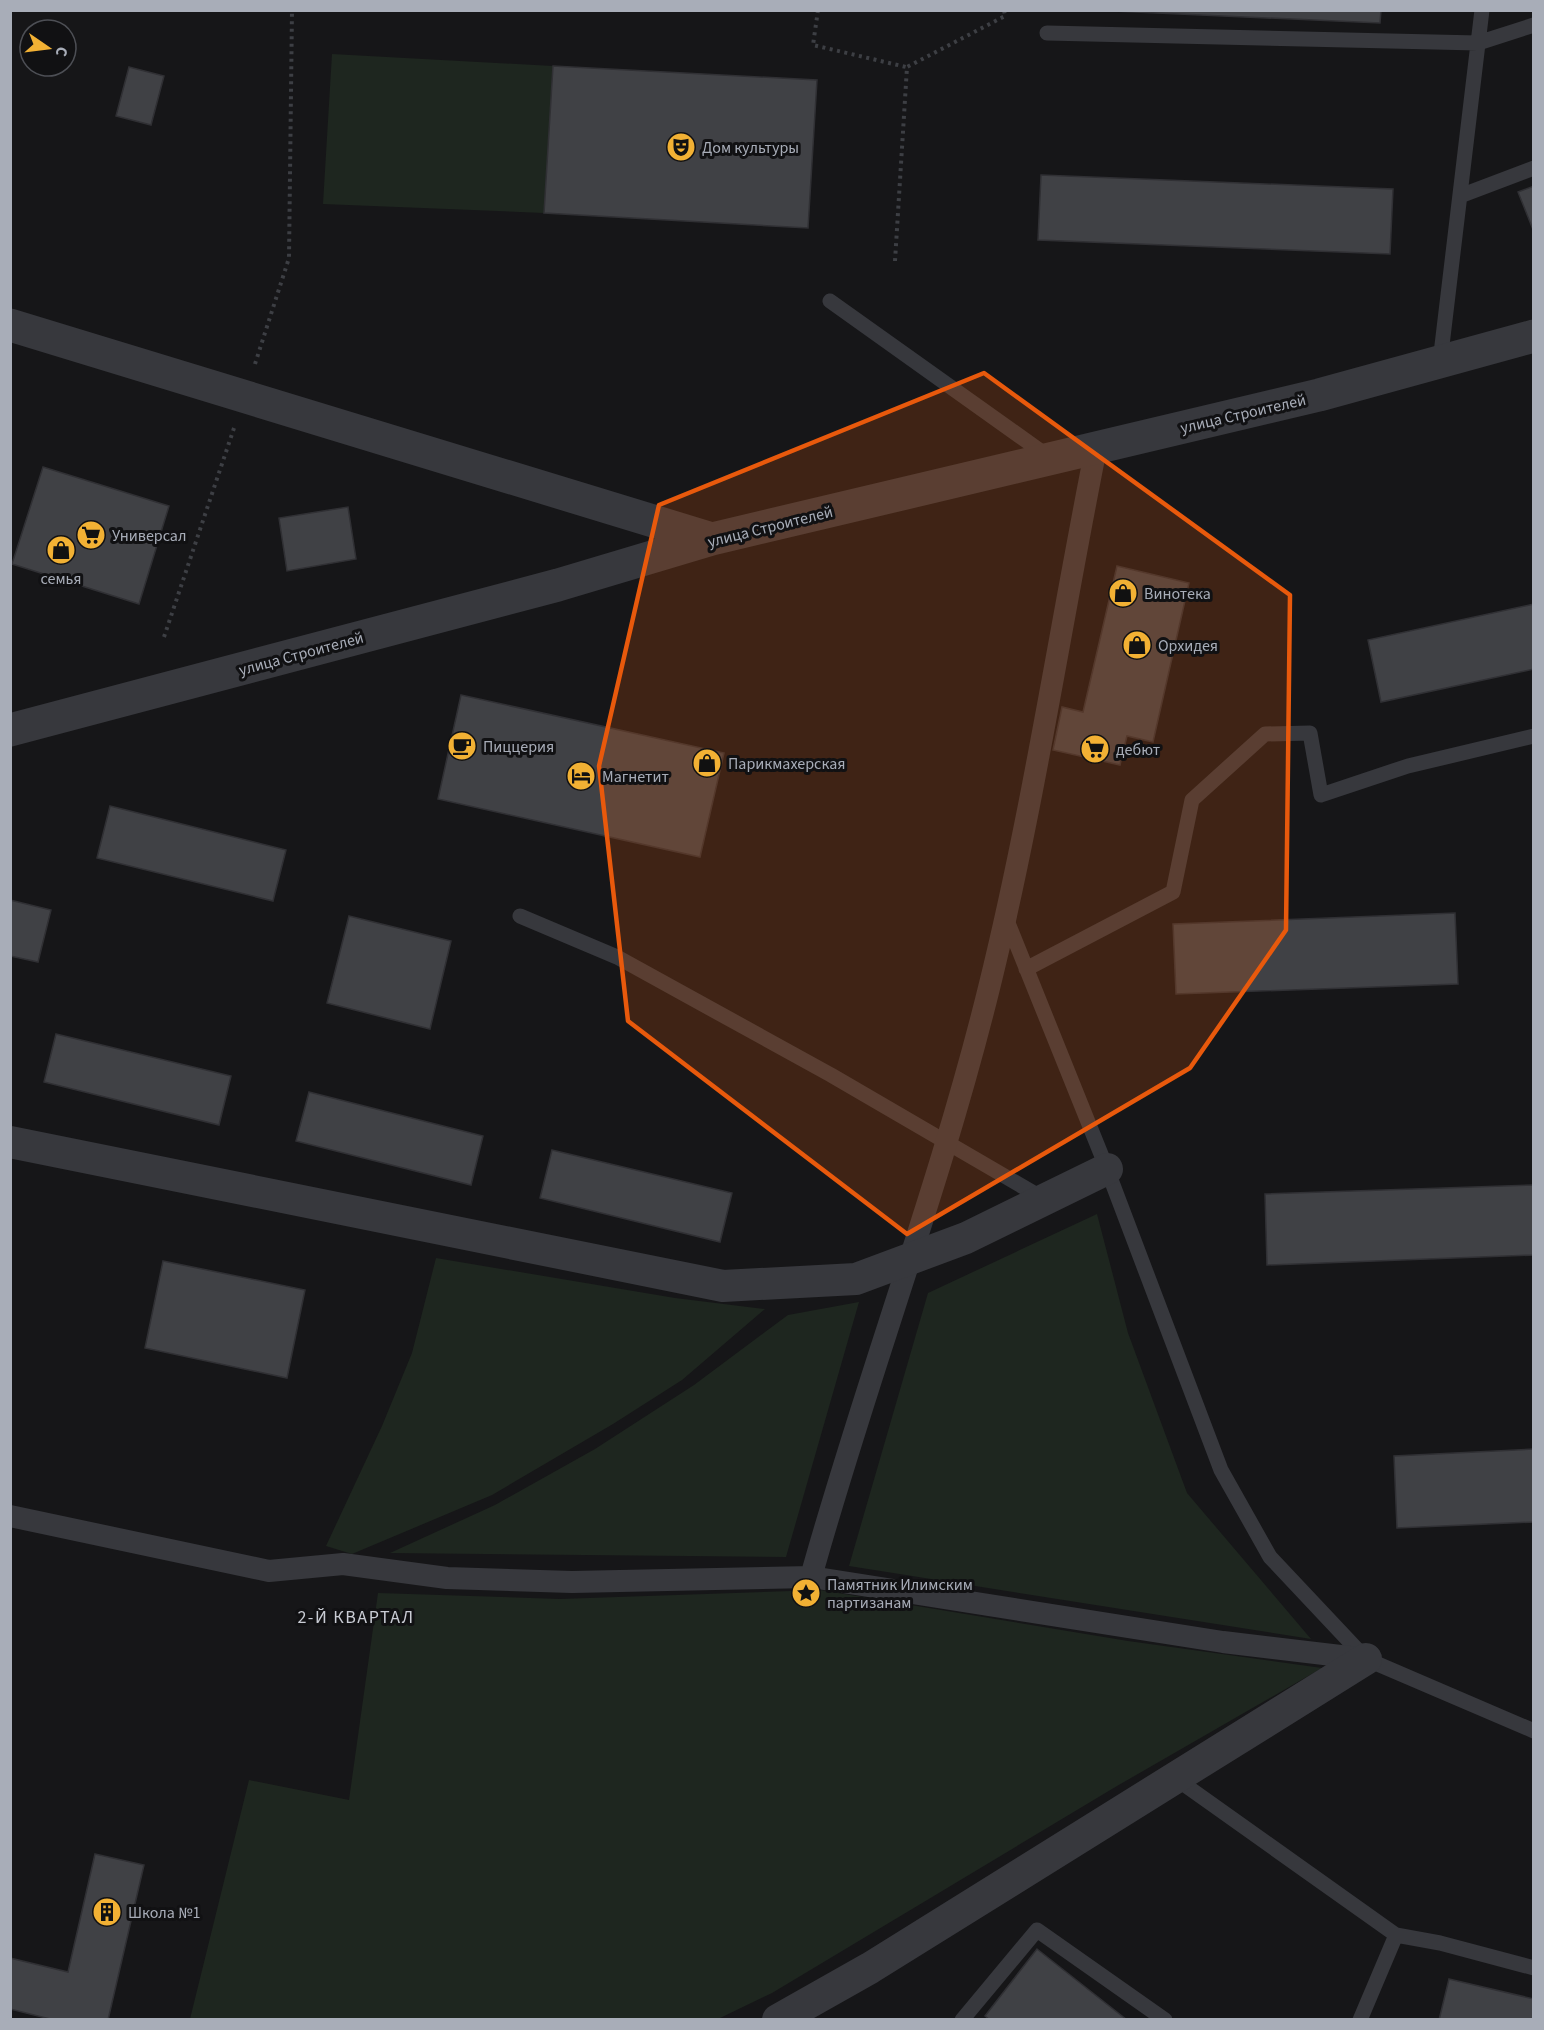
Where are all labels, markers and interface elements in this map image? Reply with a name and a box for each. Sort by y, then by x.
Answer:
north arrow [18,18,78,78]
text: С [50,44,73,59]
theatre icon: Дом культуры [665,131,697,163]
place label: Дом культуры [702,137,799,159]
street label: улица Строителей [1178,389,1308,439]
street label: улица Строителей [705,501,835,553]
supermarket icon: Универсал [75,519,107,551]
place label: Универсал [112,525,186,547]
shop icon: семья [45,534,77,566]
place label: семья [41,568,81,590]
shop icon: Винотека [1107,577,1139,609]
place label: Винотека [1144,583,1211,605]
street label: улица Строителей [236,627,366,681]
shop icon: Орхидея [1121,629,1153,661]
place label: Орхидея [1158,635,1218,657]
cafe icon: Пиццерия [446,730,478,762]
supermarket icon: дебют [1079,733,1111,765]
place label: Пиццерия [483,736,554,758]
place label: дебют [1116,739,1160,761]
shop icon: Парикмахерская [691,747,723,779]
place label: Парикмахерская [728,753,845,775]
hotel icon: Магнетит [565,760,597,792]
place label: Магнетит [602,766,669,788]
place label: Памятник Илимским партизанам [827,1574,973,1614]
place icon: Памятник Илимским партизанам [790,1577,822,1609]
district label: 2-Й КВАРТАЛ [297,1605,415,1630]
building icon: Школа №1 [91,1896,123,1928]
place label: Школа №1 [128,1902,200,1924]

